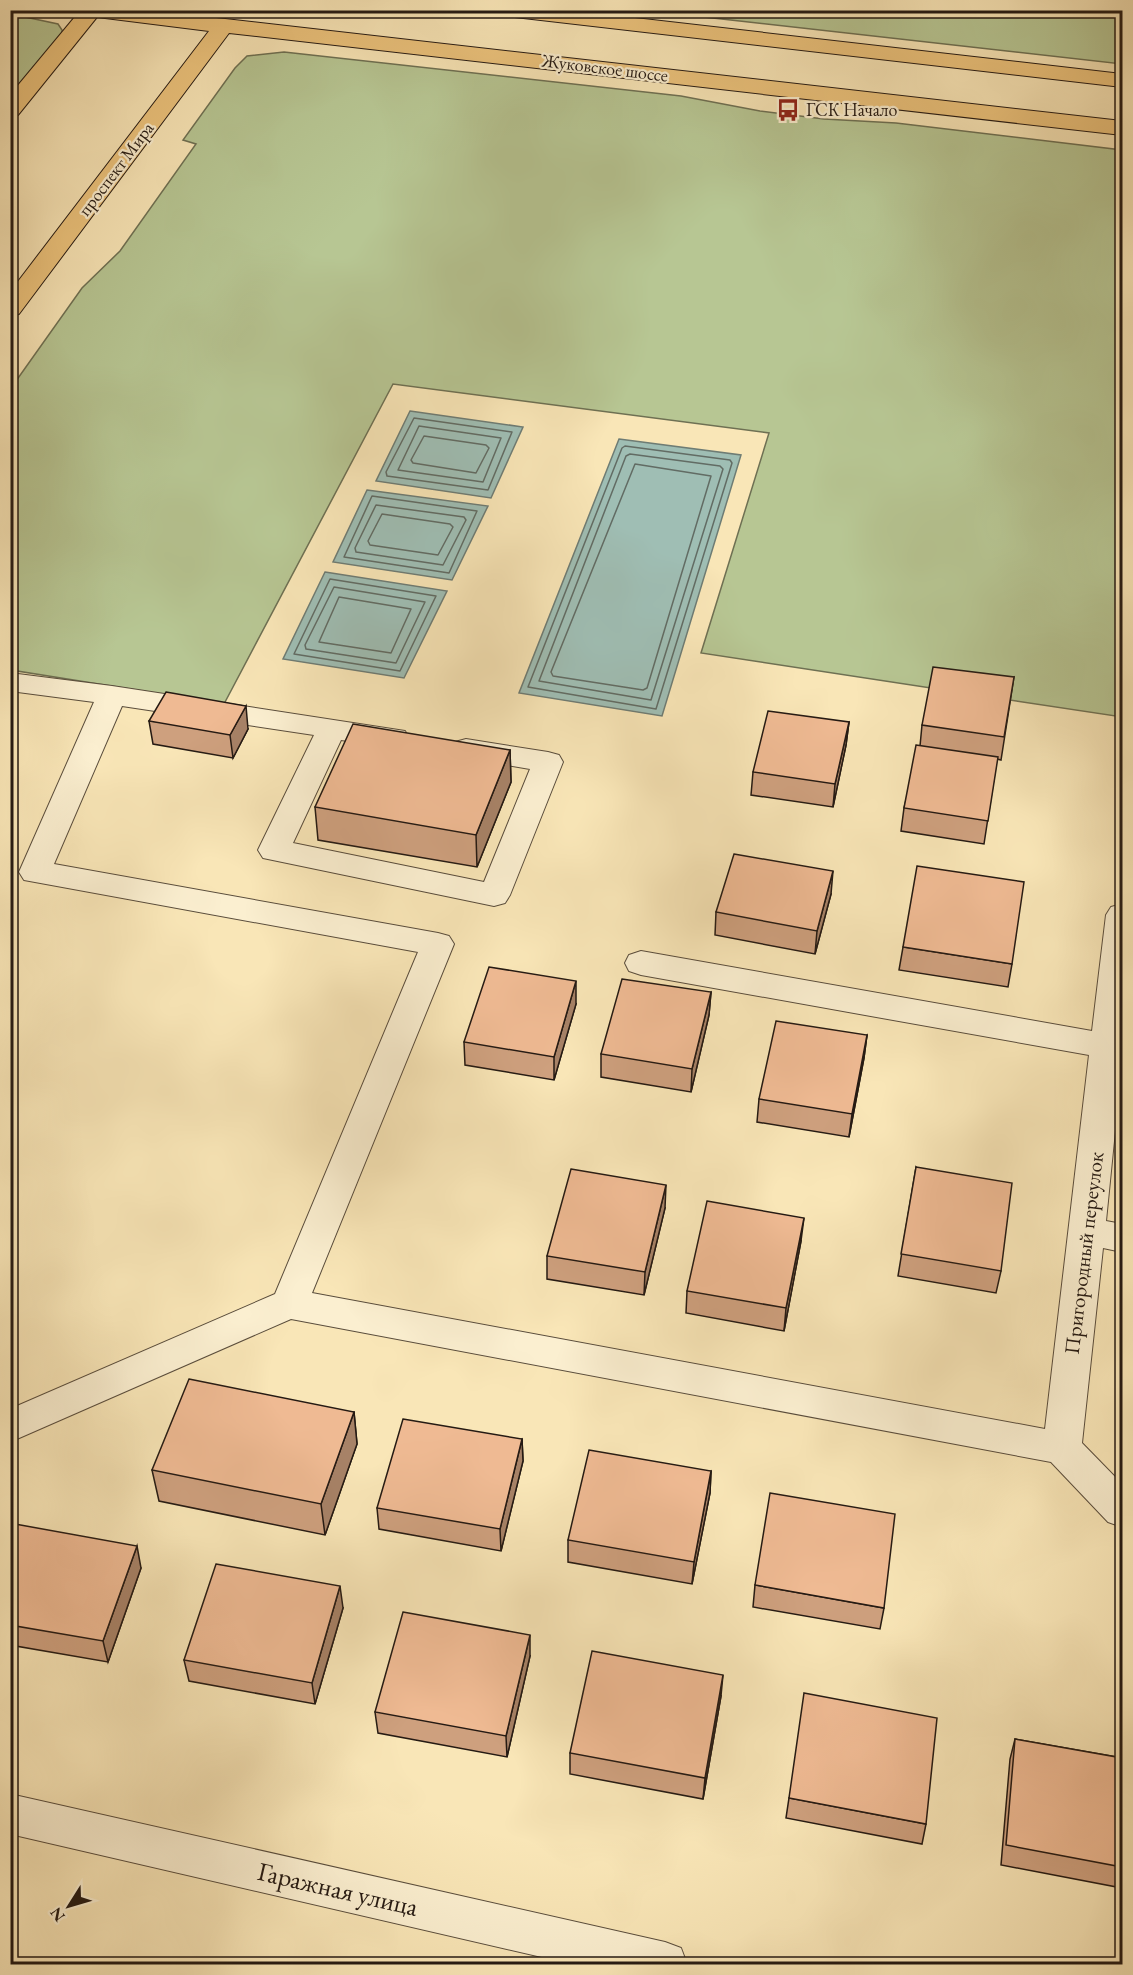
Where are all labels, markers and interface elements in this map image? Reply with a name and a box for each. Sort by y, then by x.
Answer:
street label: Жуковское шоссе [540,48,669,87]
bus stop icon: ГСК Начало [775,97,801,123]
place label: ГСК Начало [806,98,898,121]
street label: проспект Мира [73,116,159,220]
street label: Пригородный переулок [1058,1150,1109,1356]
street label: Гаражная улица [254,1854,422,1924]
north arrow [39,1876,99,1936]
text: N [45,1903,70,1926]

